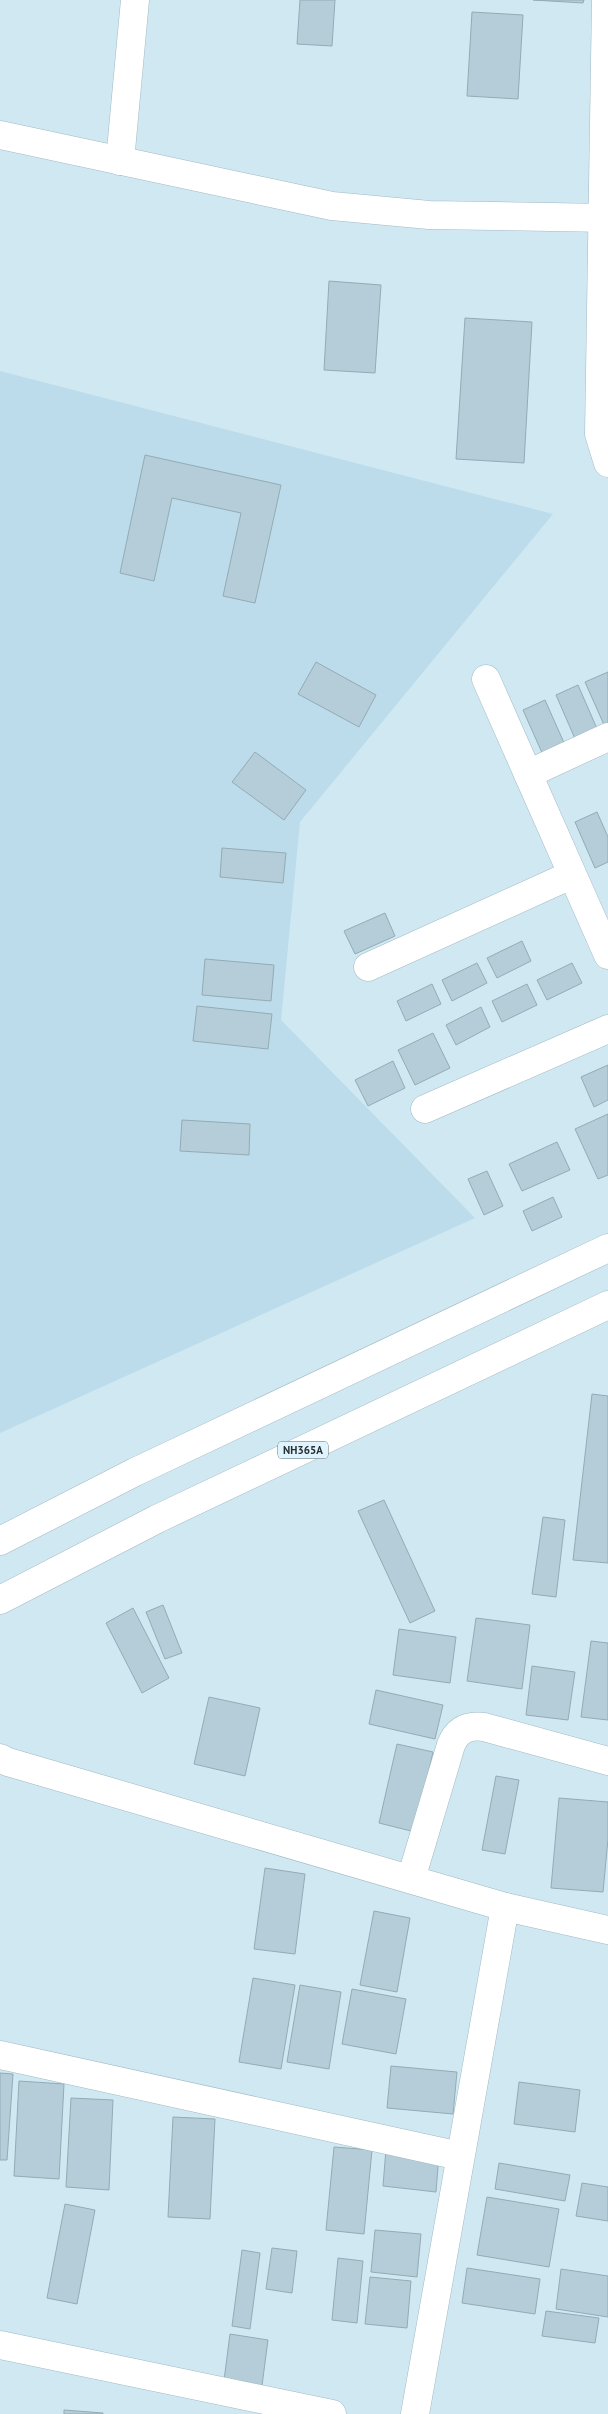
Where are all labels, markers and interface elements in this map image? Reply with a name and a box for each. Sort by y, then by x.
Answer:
road number: NH365A [278,1442,328,1458]

